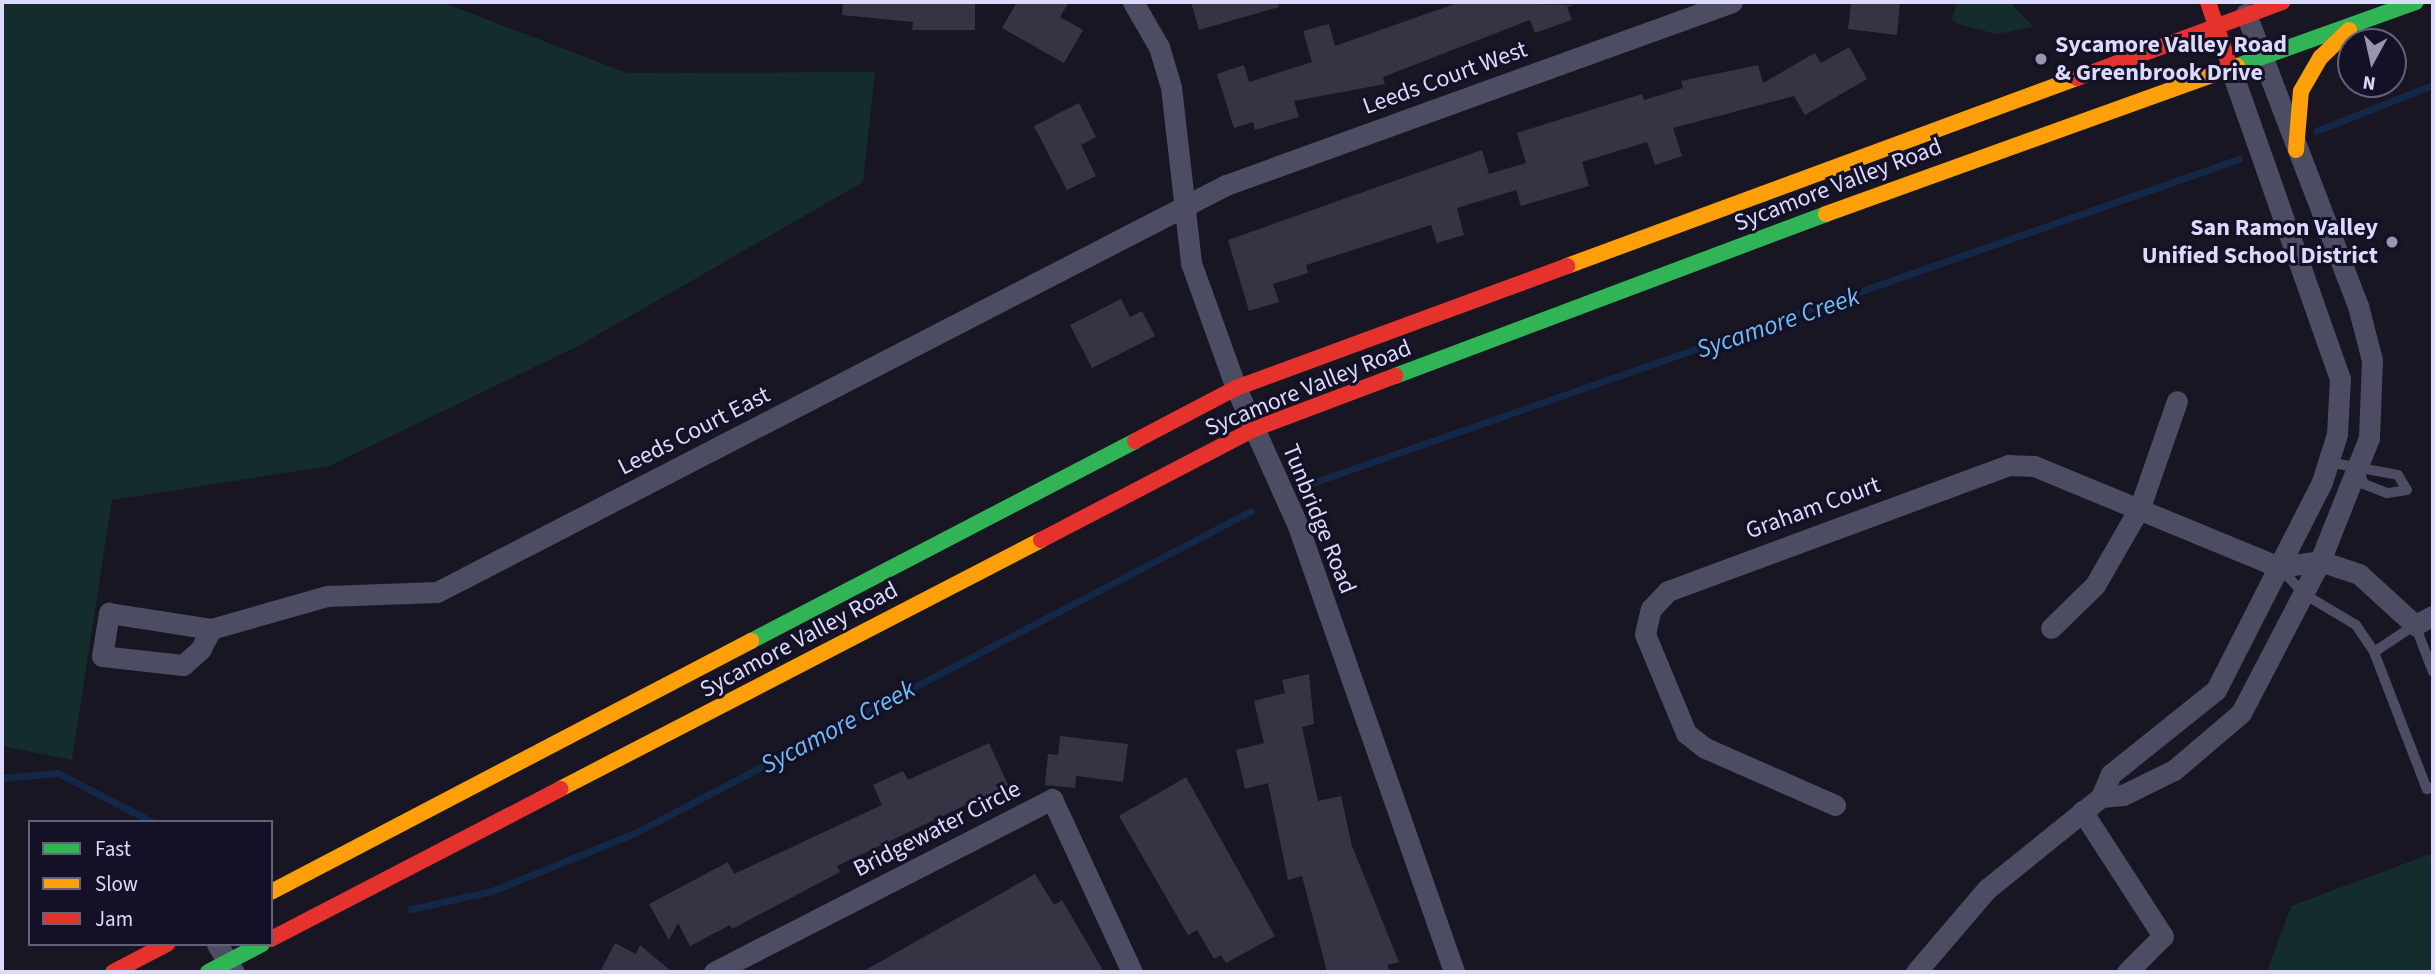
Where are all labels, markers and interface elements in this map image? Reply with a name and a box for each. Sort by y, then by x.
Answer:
north arrow [2337,28,2407,98]
place label: Sycamore Valley Road & Greenbrook Drive [2055,31,2287,87]
street label: Leeds Court West [1359,35,1531,121]
marker: Sycamore Valley Road & Greenbrook Drive [2033,51,2049,67]
text: N [2361,68,2377,97]
street label: Sycamore Valley Road [1730,132,1946,238]
place label: San Ramon Valley Unified School District [2142,214,2378,270]
marker: San Ramon Valley Unified School District [2384,234,2400,250]
water label: Sycamore Creek [1692,281,1864,365]
street label: Sycamore Valley Road [1201,333,1415,443]
street label: Leeds Court East [613,380,775,482]
street label: Tunbridge Road [1276,440,1362,598]
street label: Graham Court [1742,470,1884,546]
street label: Sycamore Valley Road [695,576,903,704]
water label: Sycamore Creek [755,673,921,781]
street label: Bridgewater Circle [849,774,1025,884]
legend [28,820,273,946]
text: Fast [95,834,131,864]
text: Slow [95,869,138,899]
text: Jam [95,904,133,934]

